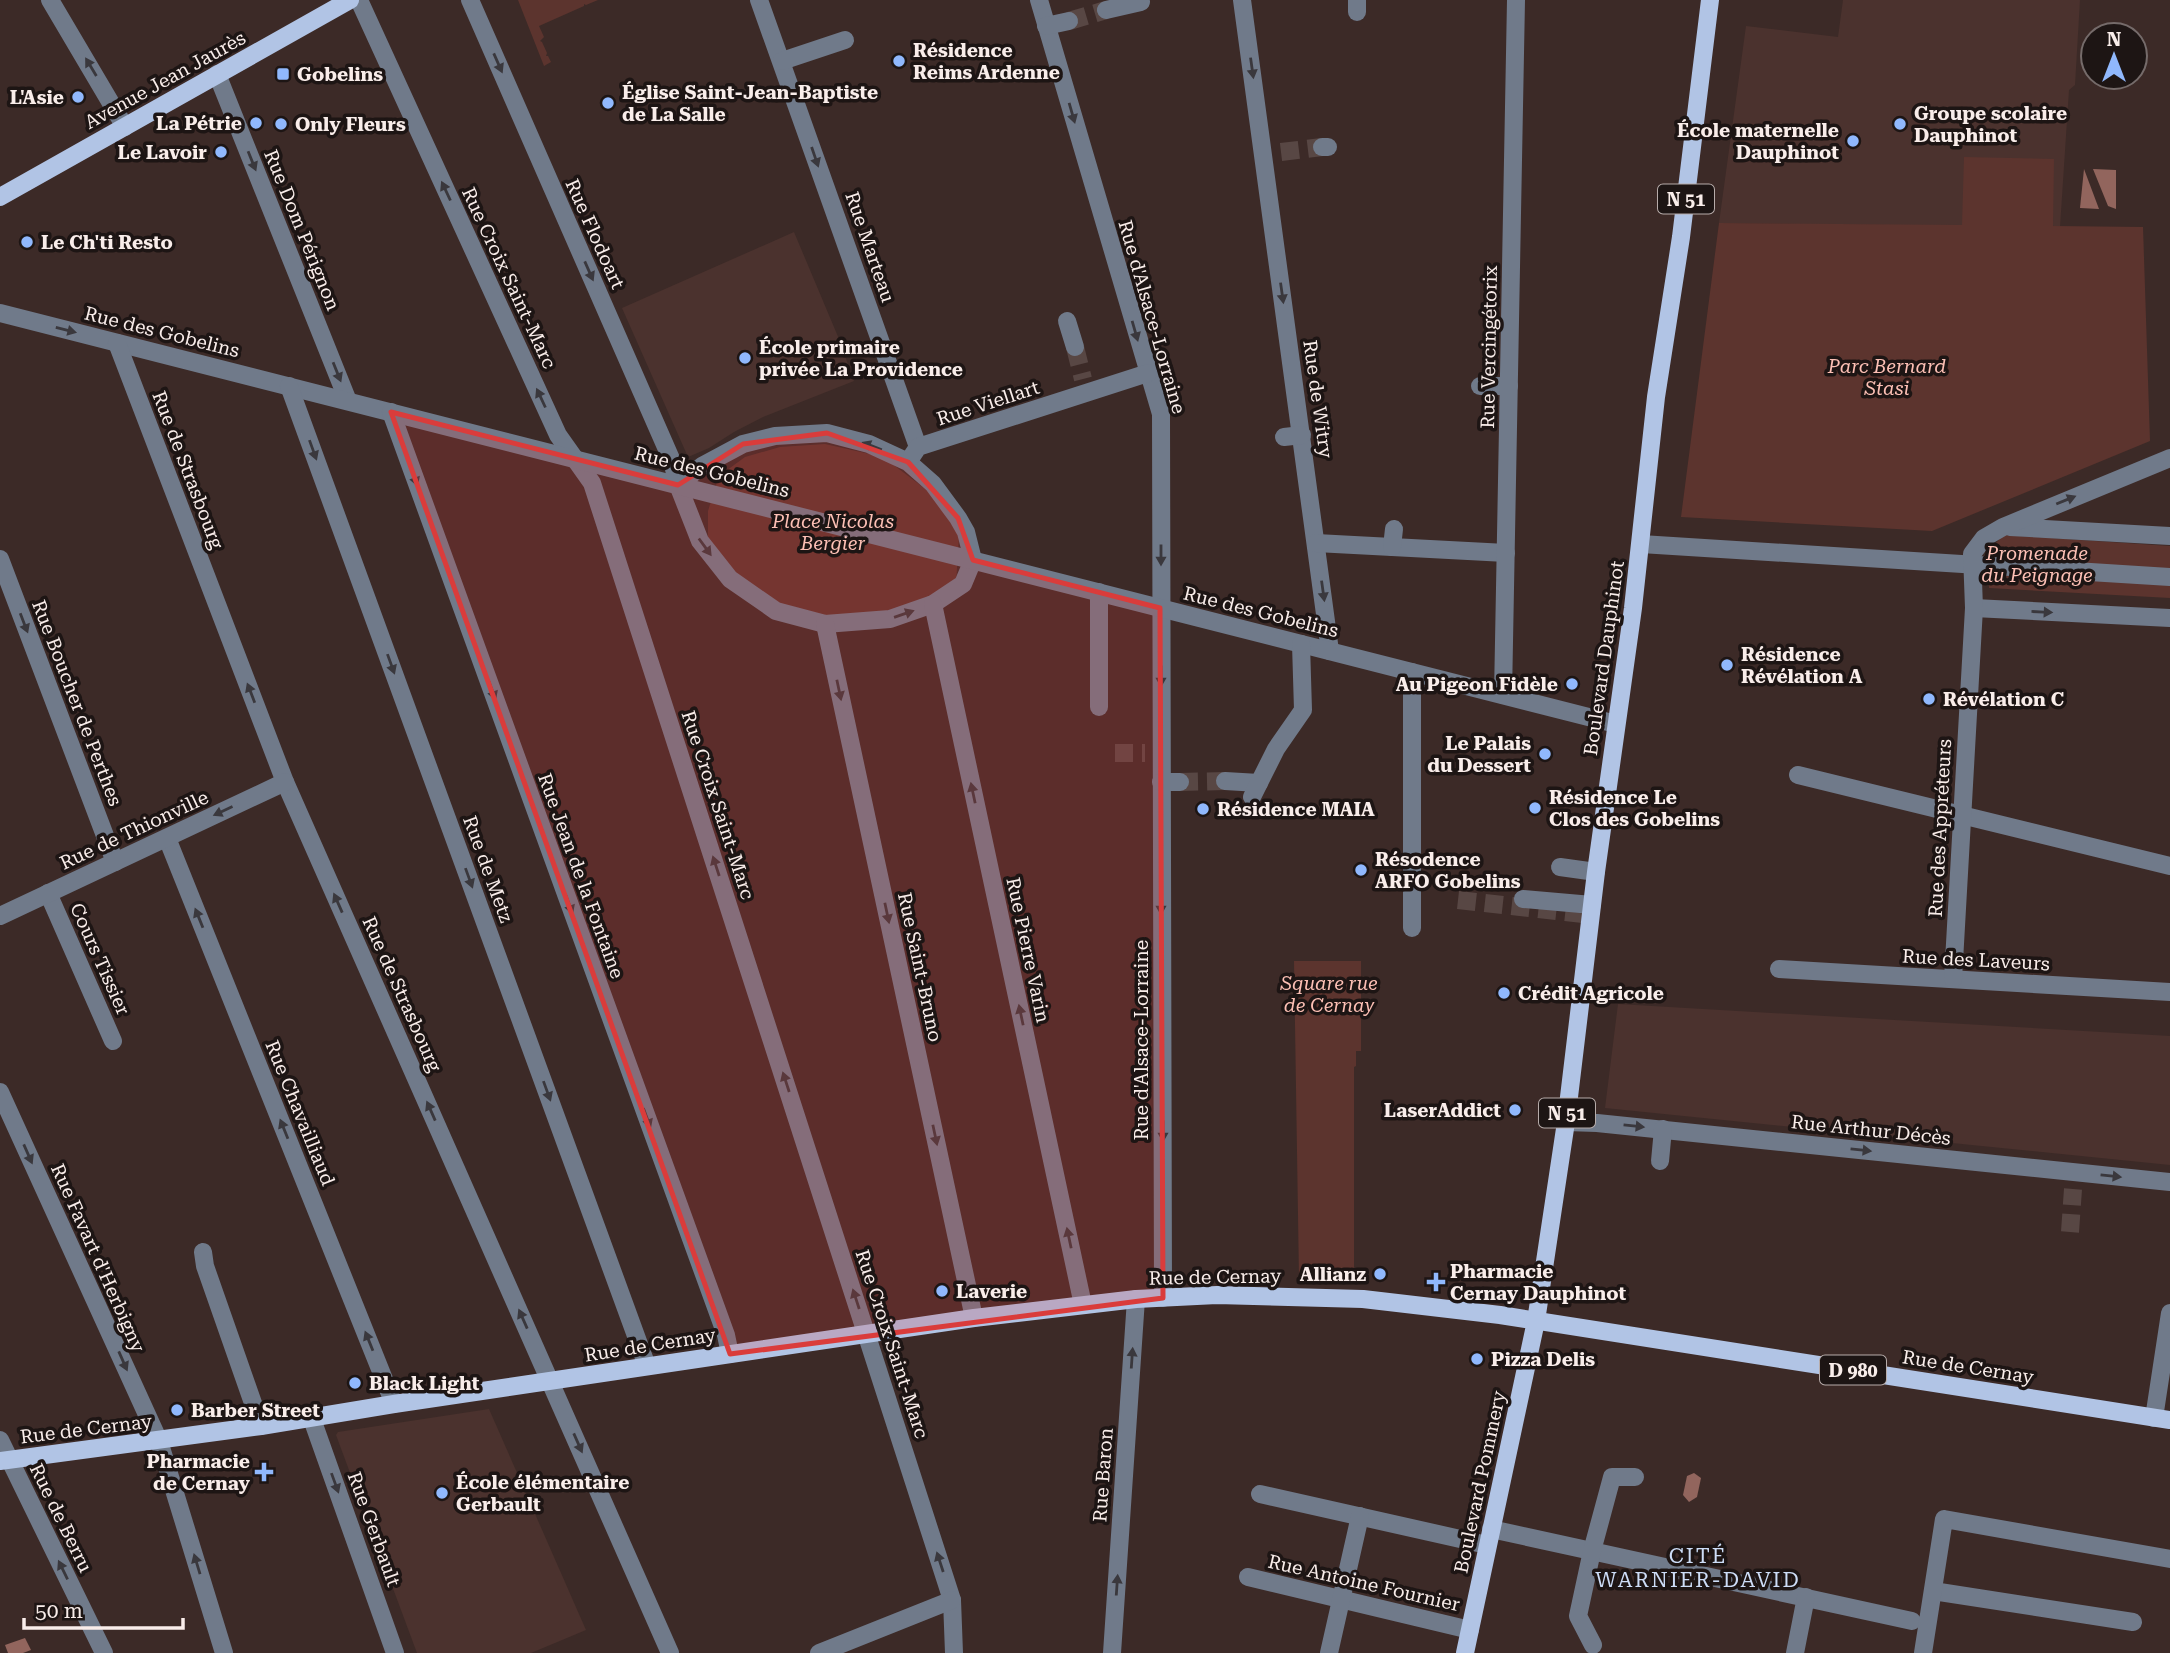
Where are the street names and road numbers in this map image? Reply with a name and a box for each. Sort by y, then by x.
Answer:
street label: Avenue Jean Jaurès [81,26,249,134]
street label: Rue Dom Pérignon [259,146,345,314]
street label: Rue Flodoart [560,175,630,293]
street label: Rue Croix Saint-Marc [457,184,561,372]
road number: N 51 [1658,184,1714,214]
street label: Rue Marteau [840,189,900,305]
street label: Rue d'Alsace-Lorraine [1113,218,1191,416]
street label: Rue Vercingétorix [1476,265,1502,429]
street label: Rue des Gobelins [82,302,242,362]
street label: Rue de Witry [1298,338,1338,460]
street label: Rue Viellart [934,376,1042,430]
street label: Rue de Strasbourg [147,388,229,552]
street label: Rue des Gobelins [632,442,792,502]
street label: Boulevard Dauphinot [1579,559,1629,757]
street label: Rue des Gobelins [1181,582,1341,642]
street label: Rue Boucher de Perthes [27,597,127,809]
street label: Rue Croix Saint-Marc [677,708,759,902]
street label: Rue des Appréteurs [1924,738,1956,918]
street label: Rue Jean de la Fontaine [533,770,629,982]
street label: Rue de Thionville [56,785,212,875]
street label: Rue de Metz [458,812,518,926]
street label: Rue Pierre Varin [1001,875,1055,1025]
street label: Rue Saint-Bruno [893,890,947,1044]
street label: Cours Tissier [65,900,135,1019]
street label: Rue de Strasbourg [357,913,447,1075]
street label: Rue d'Alsace-Lorraine [1130,940,1153,1140]
street label: Rue des Laveurs [1902,945,2050,975]
street label: Rue Chavailliaud [260,1037,340,1189]
road number: N 51 [1539,1098,1595,1128]
street label: Rue Arthur Décès [1790,1110,1952,1150]
street label: Rue Favart d'Herbigny [46,1160,150,1356]
street label: Rue Croix Saint-Marc [851,1247,933,1441]
street label: Rue de Cernay [1149,1264,1282,1290]
street label: Rue de Cernay [583,1323,718,1367]
street label: Rue de Cernay [1901,1345,2036,1389]
road number: D 980 [1820,1356,1886,1385]
street label: Boulevard Pommery [1449,1388,1511,1575]
street label: Rue de Cernay [19,1409,154,1448]
street label: Rue Baron [1088,1427,1118,1523]
street label: Rue de Berru [25,1460,97,1576]
street label: Rue Gerbault [343,1468,405,1590]
street label: Rue Antoine Fournier [1266,1550,1462,1616]

